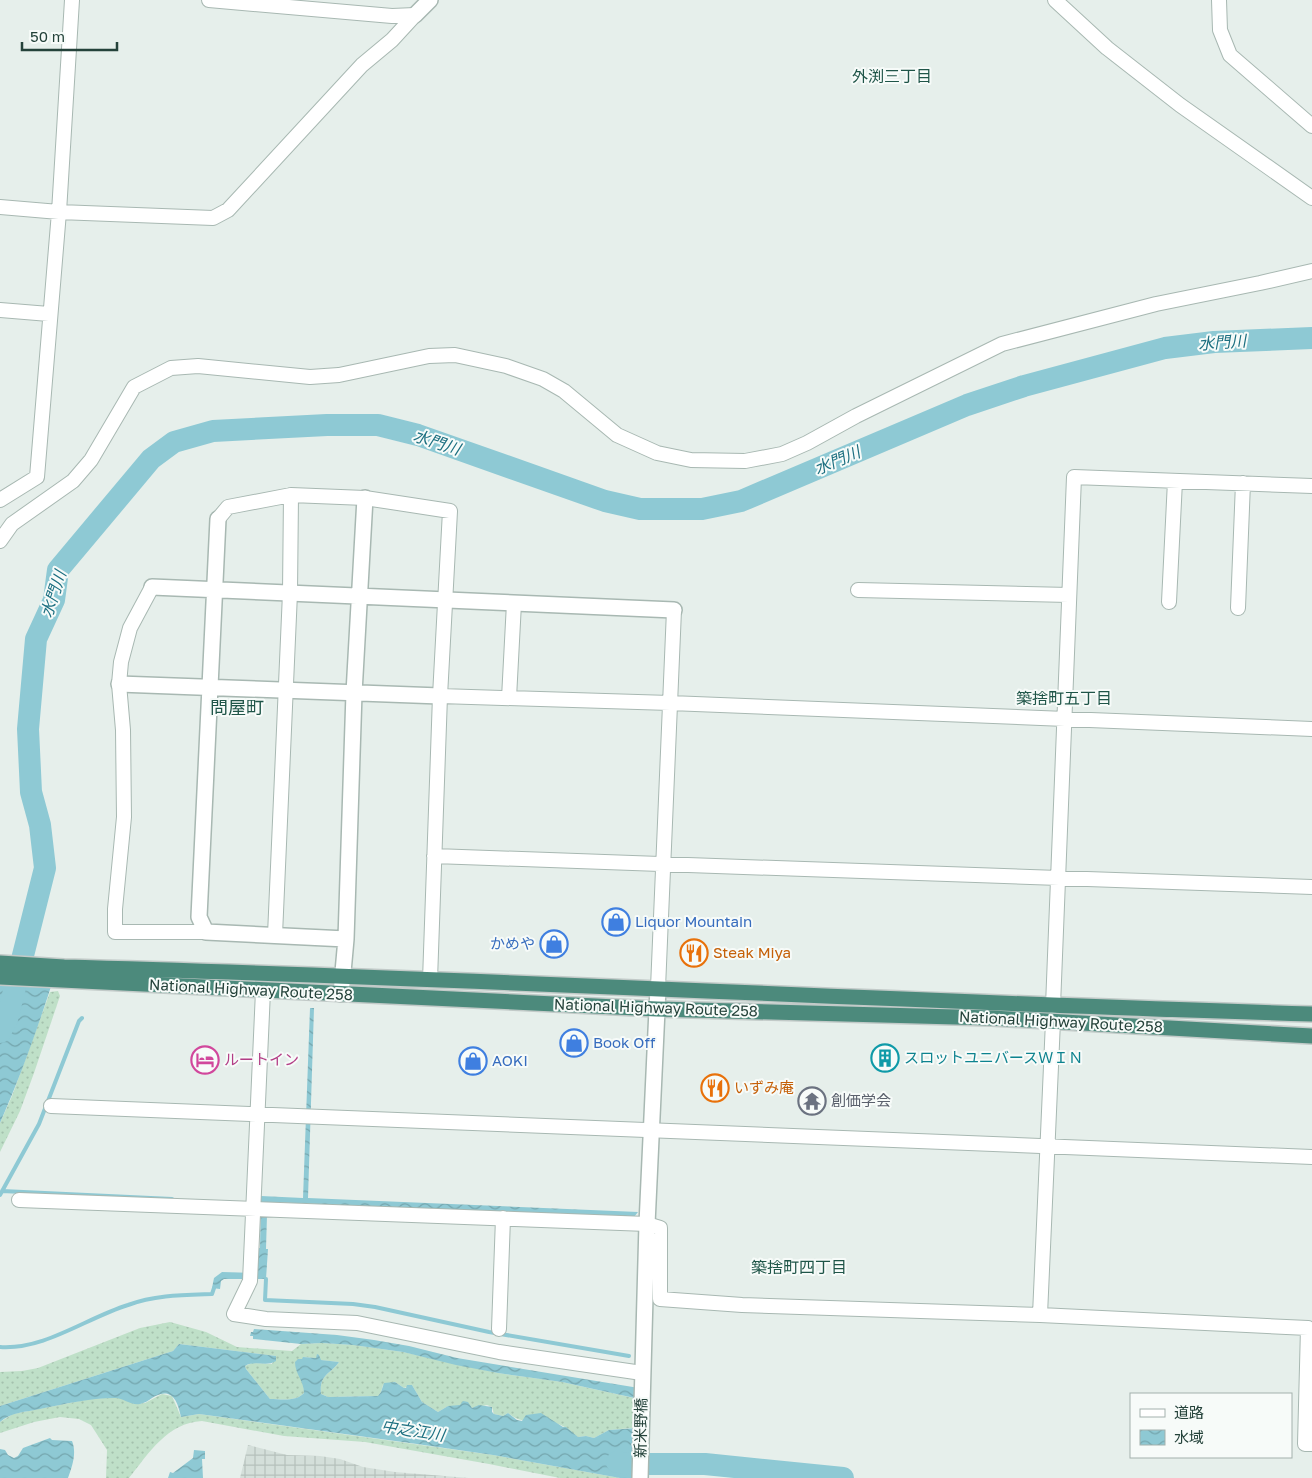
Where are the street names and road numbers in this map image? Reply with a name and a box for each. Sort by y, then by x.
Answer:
street label: National Highway Route 258 [149,975,353,1003]
street label: National Highway Route 258 [554,994,758,1020]
street label: National Highway Route 258 [959,1007,1163,1035]
street label: 新米野橋 [630,1398,650,1458]

